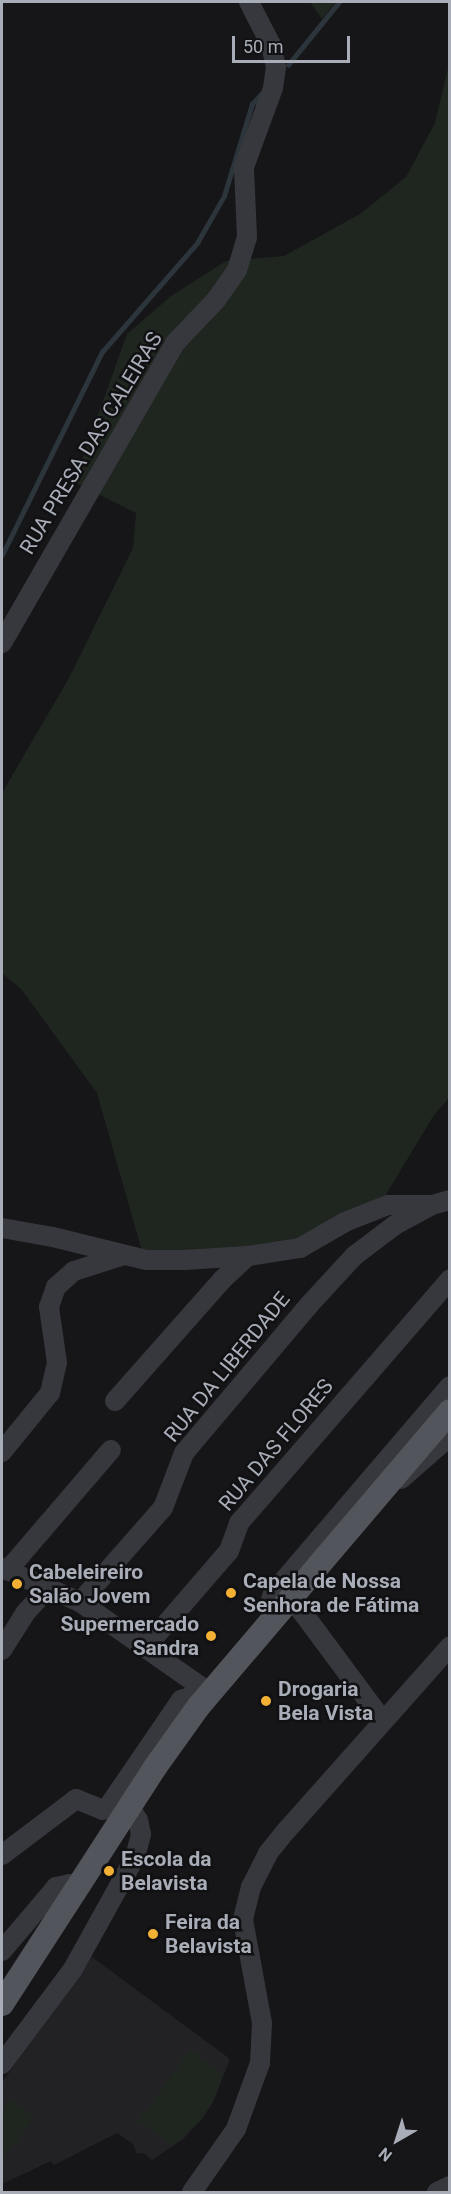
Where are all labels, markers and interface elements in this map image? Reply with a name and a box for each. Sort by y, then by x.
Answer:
scale bar [235,24,354,62]
text: 50 m [243,36,283,57]
street label: RUA PRESA DAS CALEIRAS [15,327,167,559]
street label: RUA DA LIBERDADE [159,1287,295,1447]
street label: RUA DAS FLORES [214,1374,338,1516]
place label: Cabeleireiro Salão Jovem [29,1559,150,1609]
place label: Capela de Nossa Senhora de Fátima [243,1568,419,1618]
marker: Cabeleireiro Salão Jovem [10,1577,24,1591]
marker: Capela de Nossa Senhora de Fátima [224,1586,238,1600]
place label: Supermercado Sandra [61,1611,199,1661]
marker: Supermercado Sandra [204,1629,218,1643]
place label: Drogaria Bela Vista [278,1676,373,1726]
marker: Drogaria Bela Vista [259,1694,273,1708]
place label: Escola da Belavista [121,1846,211,1896]
marker: Escola da Belavista [102,1864,116,1878]
place label: Feira da Belavista [165,1909,252,1959]
marker: Feira da Belavista [146,1927,160,1941]
north arrow [367,2110,427,2170]
text: N [375,2143,396,2165]

